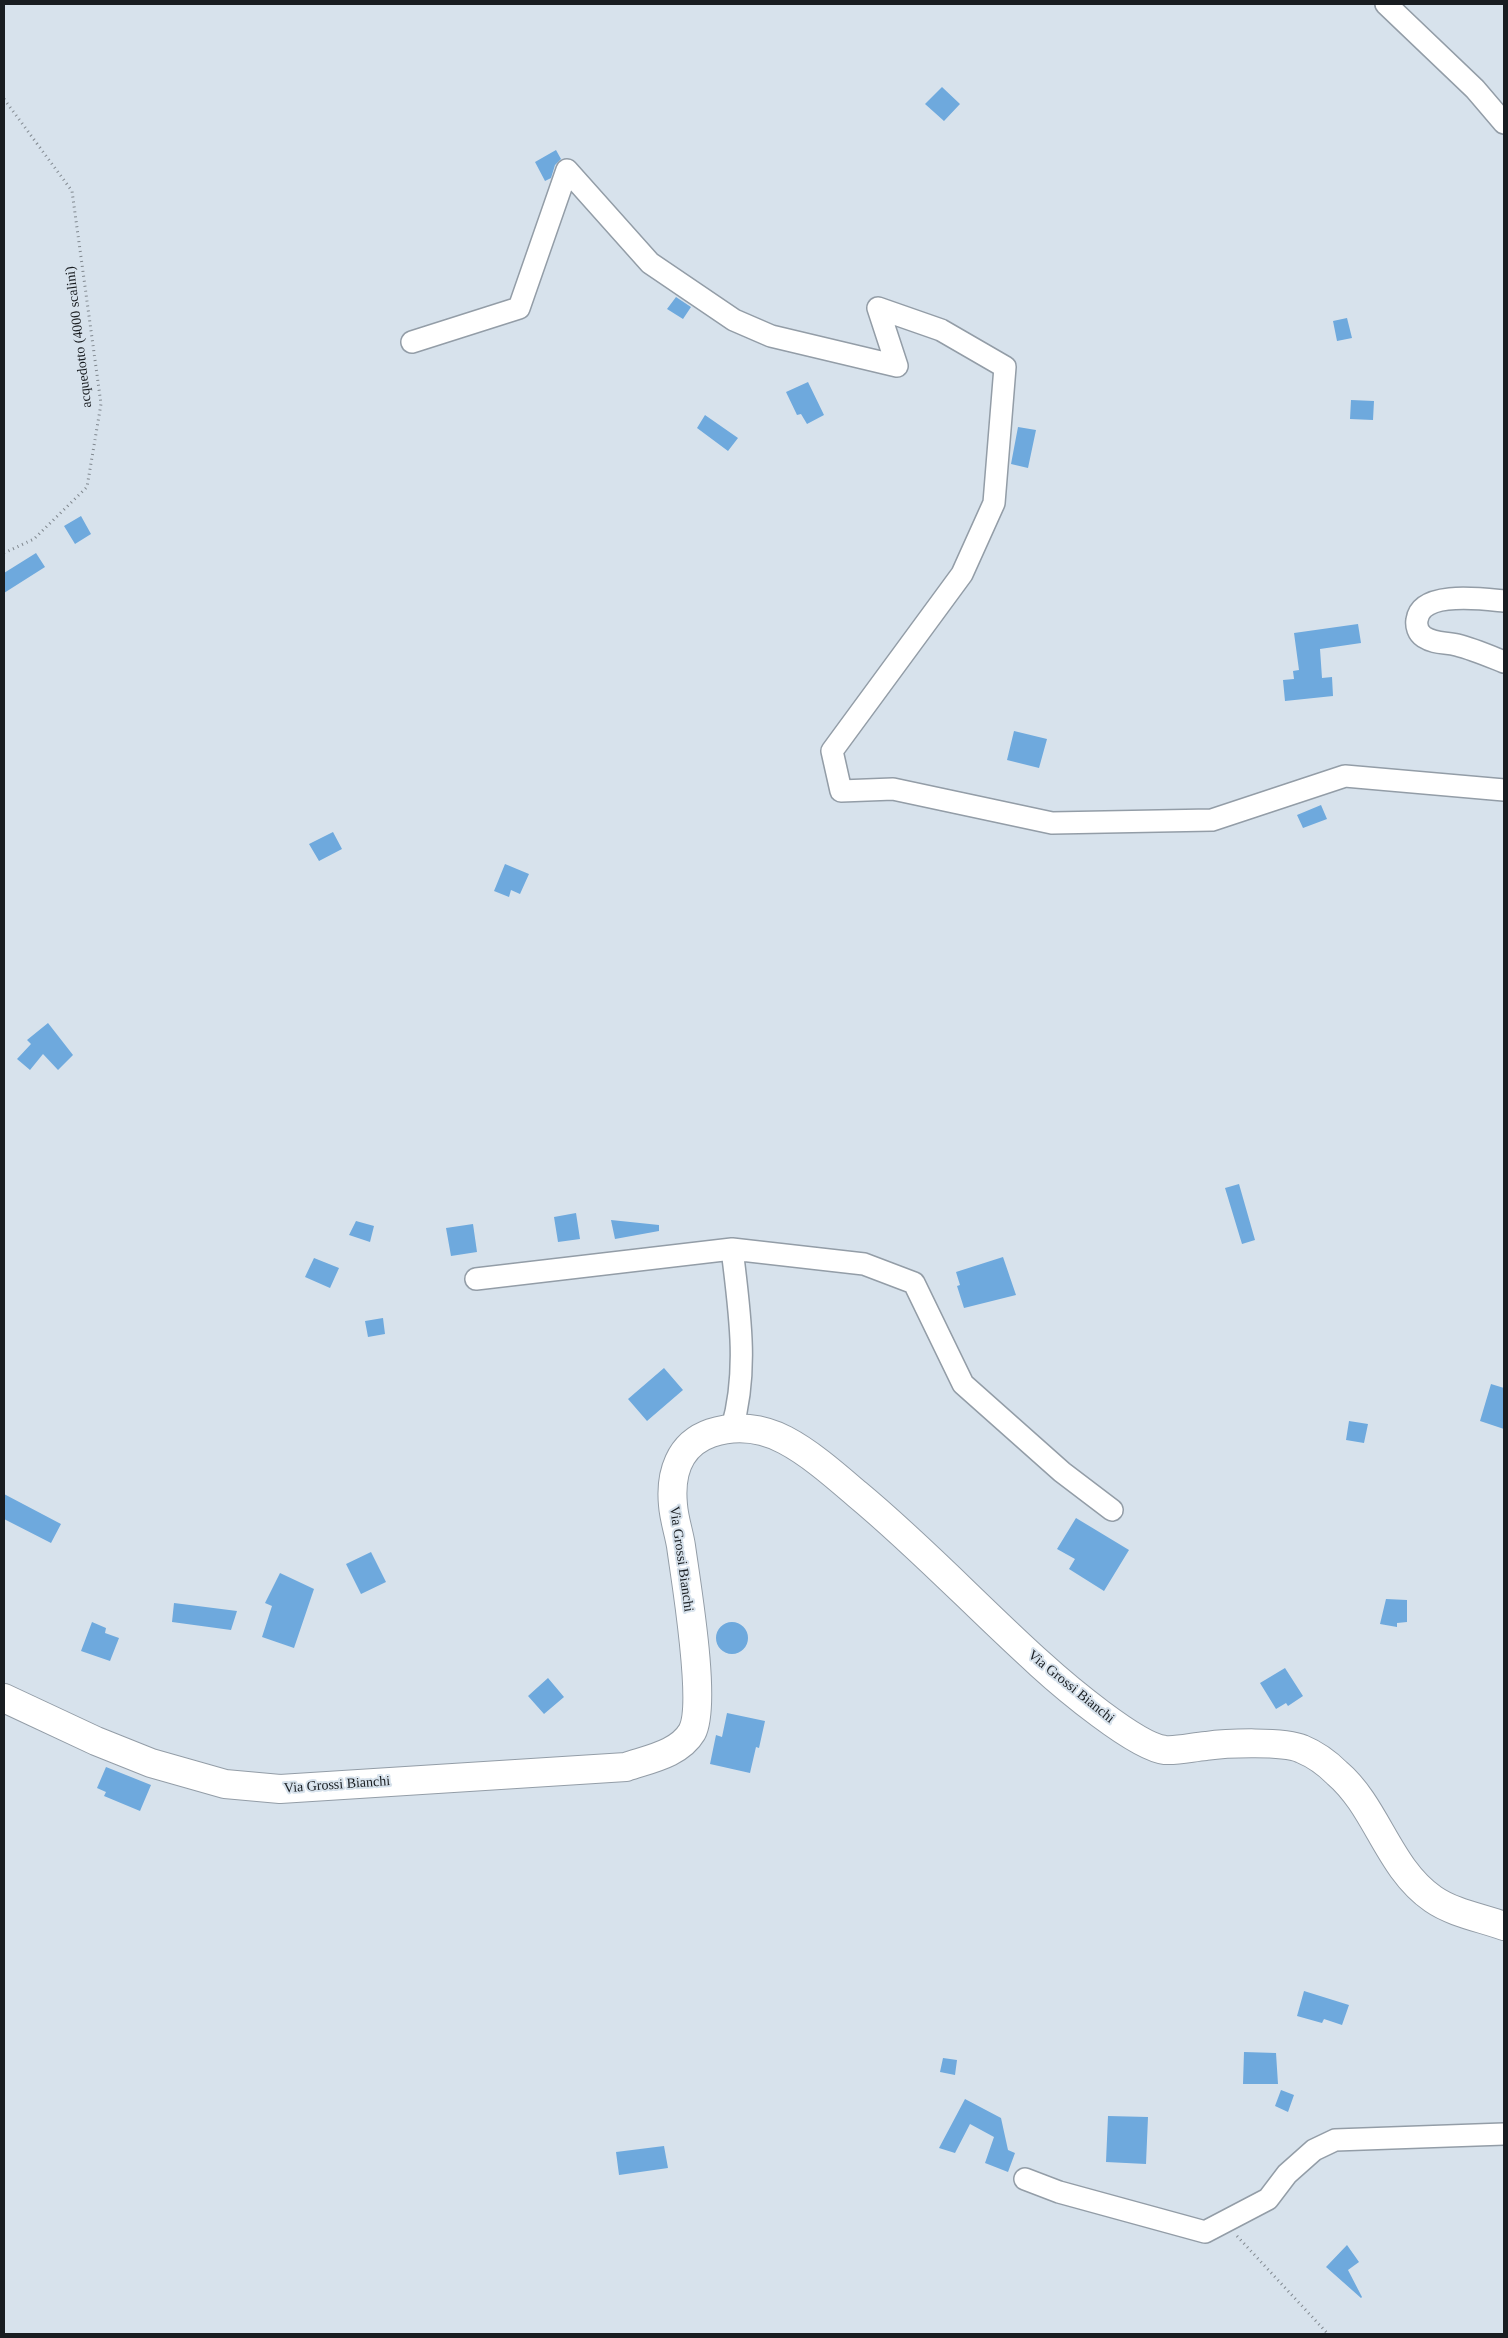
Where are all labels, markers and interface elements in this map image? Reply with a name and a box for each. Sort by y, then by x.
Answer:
street label: acquedotto (4000 scalini) [62,265,96,409]
street label: Via Grossi Bianchi [665,1505,697,1613]
street label: Via Grossi Bianchi [1024,1647,1118,1727]
street label: Via Grossi Bianchi [283,1773,391,1797]

